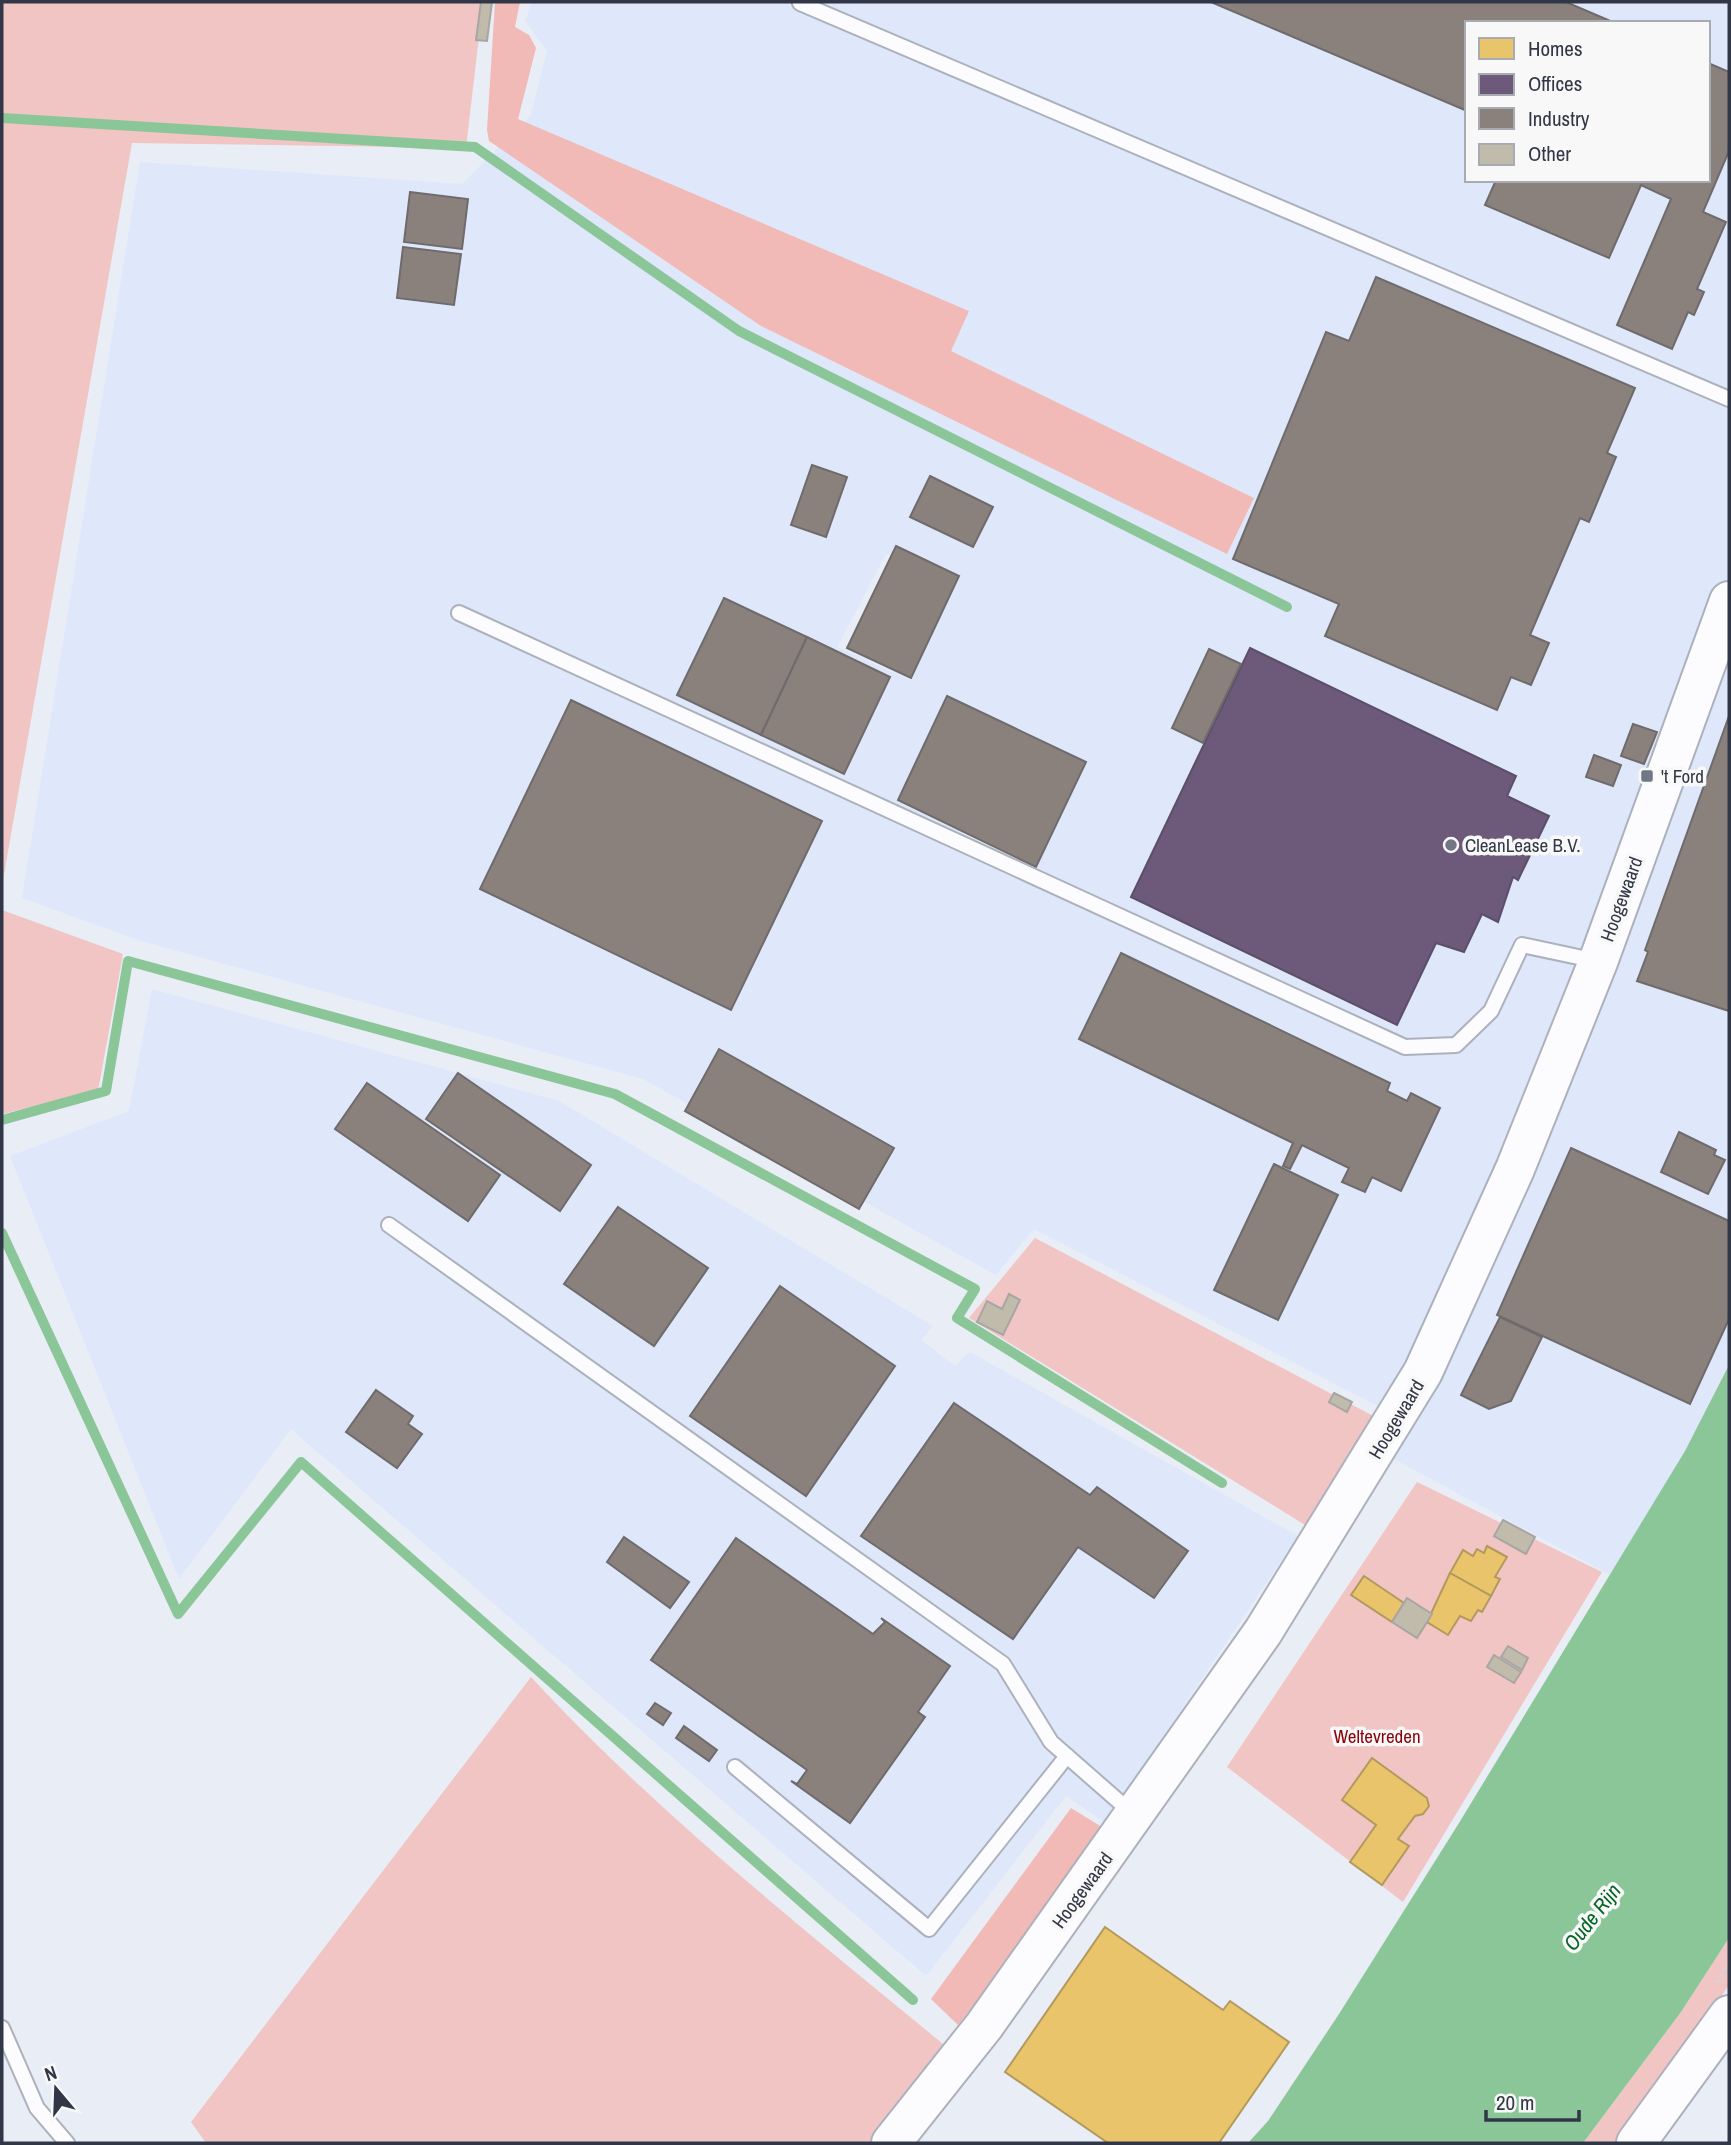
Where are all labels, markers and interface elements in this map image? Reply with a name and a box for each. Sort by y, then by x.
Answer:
legend [1465,21,1710,182]
text: Homes [1528,34,1583,63]
text: Offices [1528,69,1582,98]
text: Industry [1528,104,1590,133]
text: Other [1528,139,1571,168]
place label: 't Ford [1661,763,1704,789]
marker: 't Ford [1639,768,1655,784]
place label: CleanLease B.V. [1465,832,1581,858]
marker: CleanLease B.V. [1443,837,1459,853]
street label: Hoogewaard [1594,853,1648,945]
street label: Hoogewaard [1362,1374,1430,1464]
park label: Weltevreden [1333,1723,1421,1749]
street label: Hoogewaard [1046,1847,1118,1933]
water label: Oude Rijn [1557,1878,1627,1956]
north arrow [21,2054,91,2124]
text: N [41,2059,60,2087]
scale bar [1486,2078,1579,2122]
text: 20 m [1496,2088,1534,2117]

